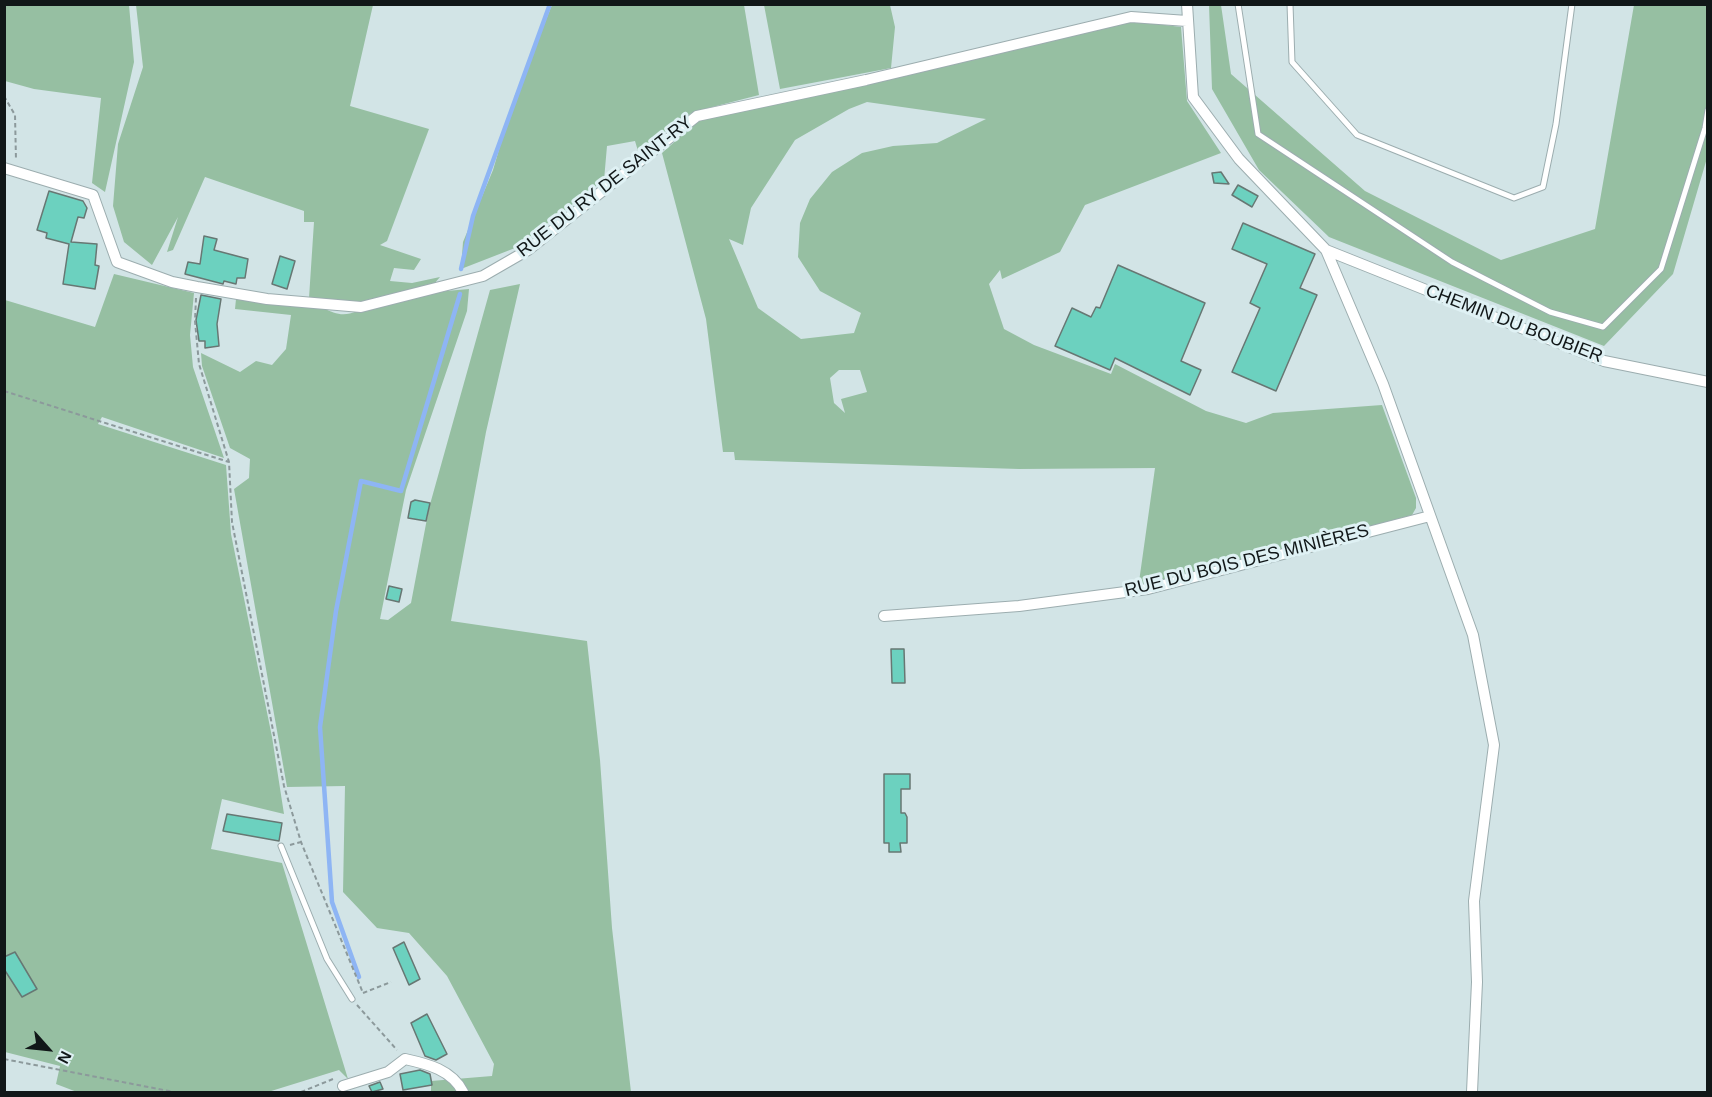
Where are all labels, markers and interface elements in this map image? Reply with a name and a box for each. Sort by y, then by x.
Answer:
street label: RUE DU RY DE SAINT-RY [513,112,697,262]
street label: CHEMIN DU BOUBIER [1422,280,1606,368]
street label: RUE DU BOIS DES MINIÈRES [1123,520,1371,602]
north arrow [18,1019,78,1079]
text: N [54,1048,75,1066]

